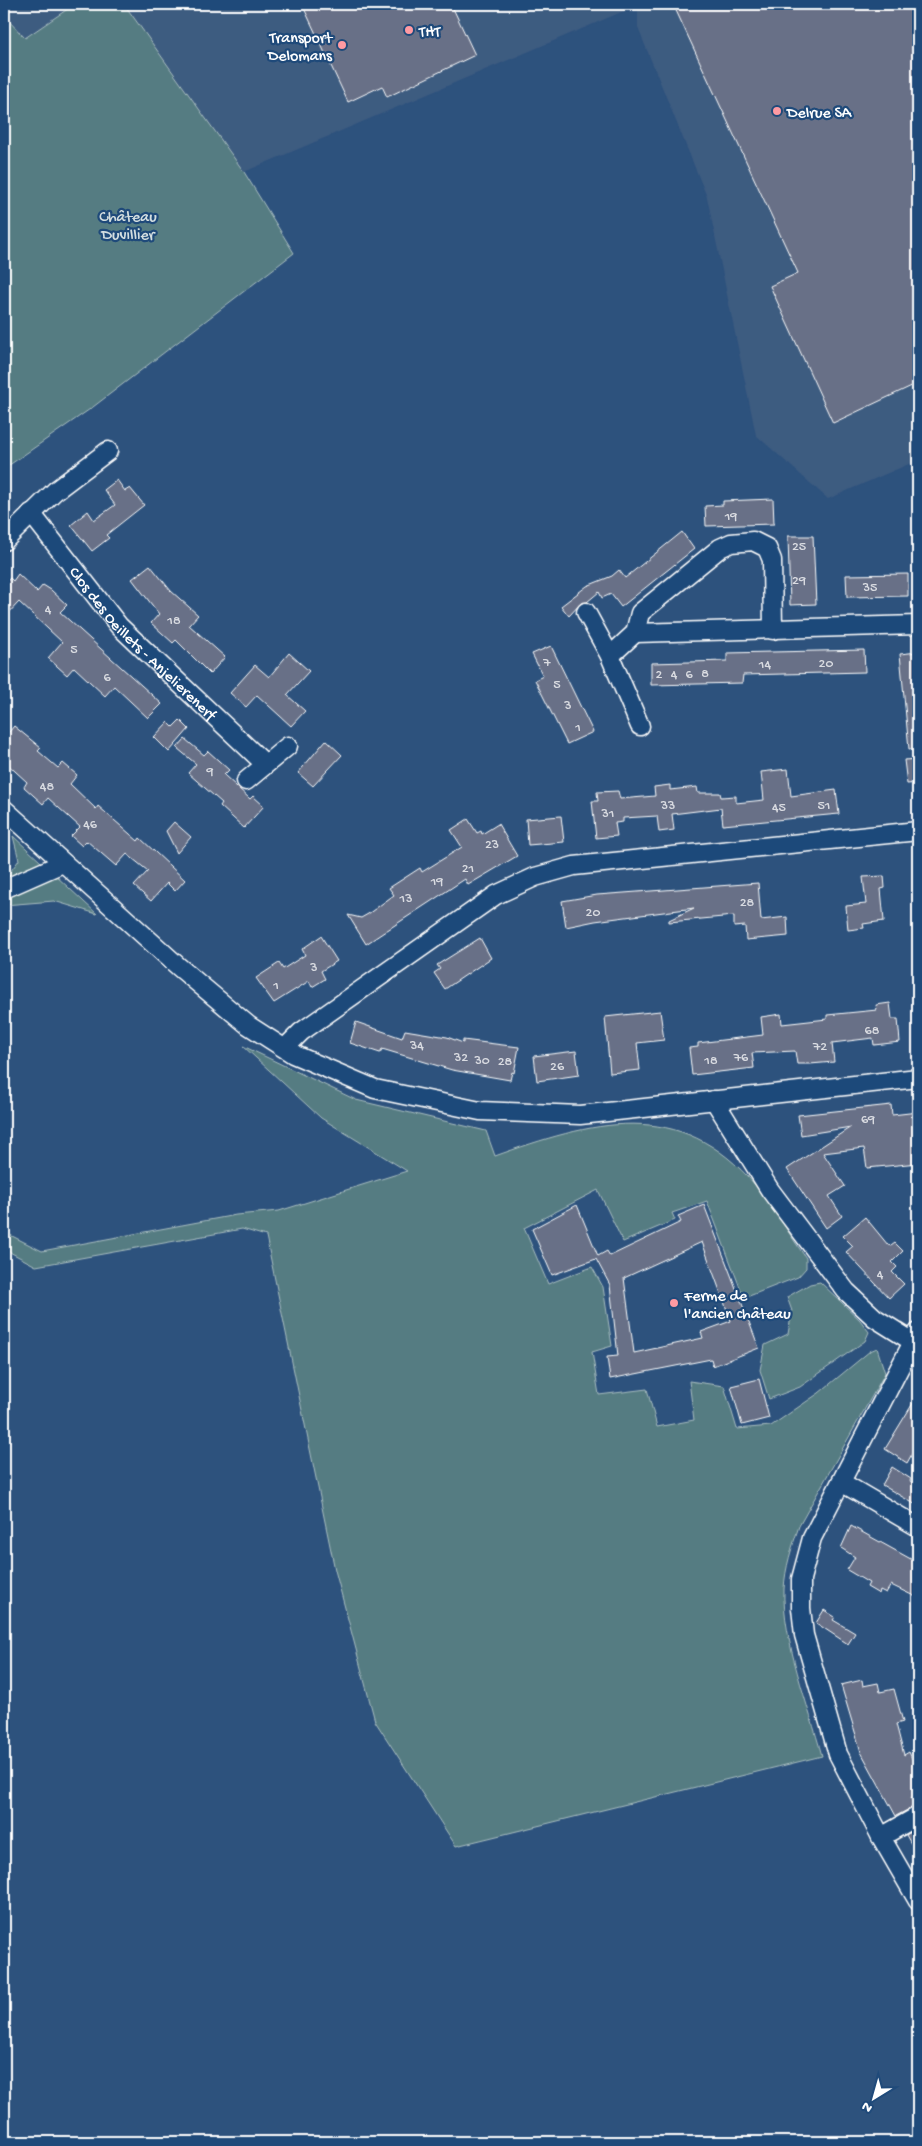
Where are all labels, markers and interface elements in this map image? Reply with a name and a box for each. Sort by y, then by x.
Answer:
marker: THT [403,24,415,36]
place label: THT [418,24,441,43]
place label: Transport Delomans [267,30,333,67]
marker: Transport Delomans [336,39,348,51]
marker: Delrue SA [771,105,783,117]
place label: Delrue SA [786,105,853,124]
park label: Château Duvillier [99,209,157,246]
house number: 19 [724,509,737,526]
house number: 25 [792,539,806,556]
street label: Clos des Oeillets - Anjelierenerf [63,564,219,726]
house number: 29 [792,573,806,590]
house number: 35 [862,580,877,597]
house number: 4 [45,602,52,619]
house number: 18 [166,613,181,630]
house number: 5 [70,642,78,659]
house number: 7 [542,655,551,672]
house number: 20 [819,656,833,673]
house number: 14 [758,657,772,674]
house number: 8 [701,666,709,683]
house number: 2 [656,667,663,684]
house number: 4 [671,667,678,684]
house number: 6 [685,667,693,684]
house number: 6 [103,670,111,687]
house number: 5 [553,677,561,694]
house number: 3 [563,698,572,715]
house number: 1 [574,720,581,737]
house number: 9 [205,764,214,781]
house number: 48 [40,779,54,796]
house number: 33 [660,798,675,815]
house number: 51 [817,798,831,815]
house number: 45 [772,800,786,817]
house number: 31 [601,806,614,823]
house number: 46 [83,817,98,834]
house number: 23 [485,837,499,854]
house number: 21 [462,861,474,878]
house number: 19 [430,874,443,891]
house number: 13 [399,891,412,908]
house number: 28 [740,895,755,912]
house number: 20 [586,905,600,922]
house number: 3 [309,960,318,977]
house number: 1 [272,978,279,995]
house number: 68 [865,1023,880,1040]
house number: 34 [409,1038,424,1055]
house number: 72 [812,1039,827,1056]
house number: 32 [453,1050,468,1067]
house number: 76 [733,1050,749,1067]
house number: 30 [473,1053,490,1070]
house number: 18 [703,1053,718,1070]
house number: 28 [498,1054,513,1071]
house number: 26 [550,1059,565,1076]
house number: 69 [861,1112,875,1129]
house number: 4 [877,1267,884,1284]
place label: Ferme de l'ancien château [683,1288,791,1325]
marker: Ferme de l'ancien château [668,1297,680,1309]
north arrow [850,2074,900,2124]
text: N [859,2097,876,2116]

